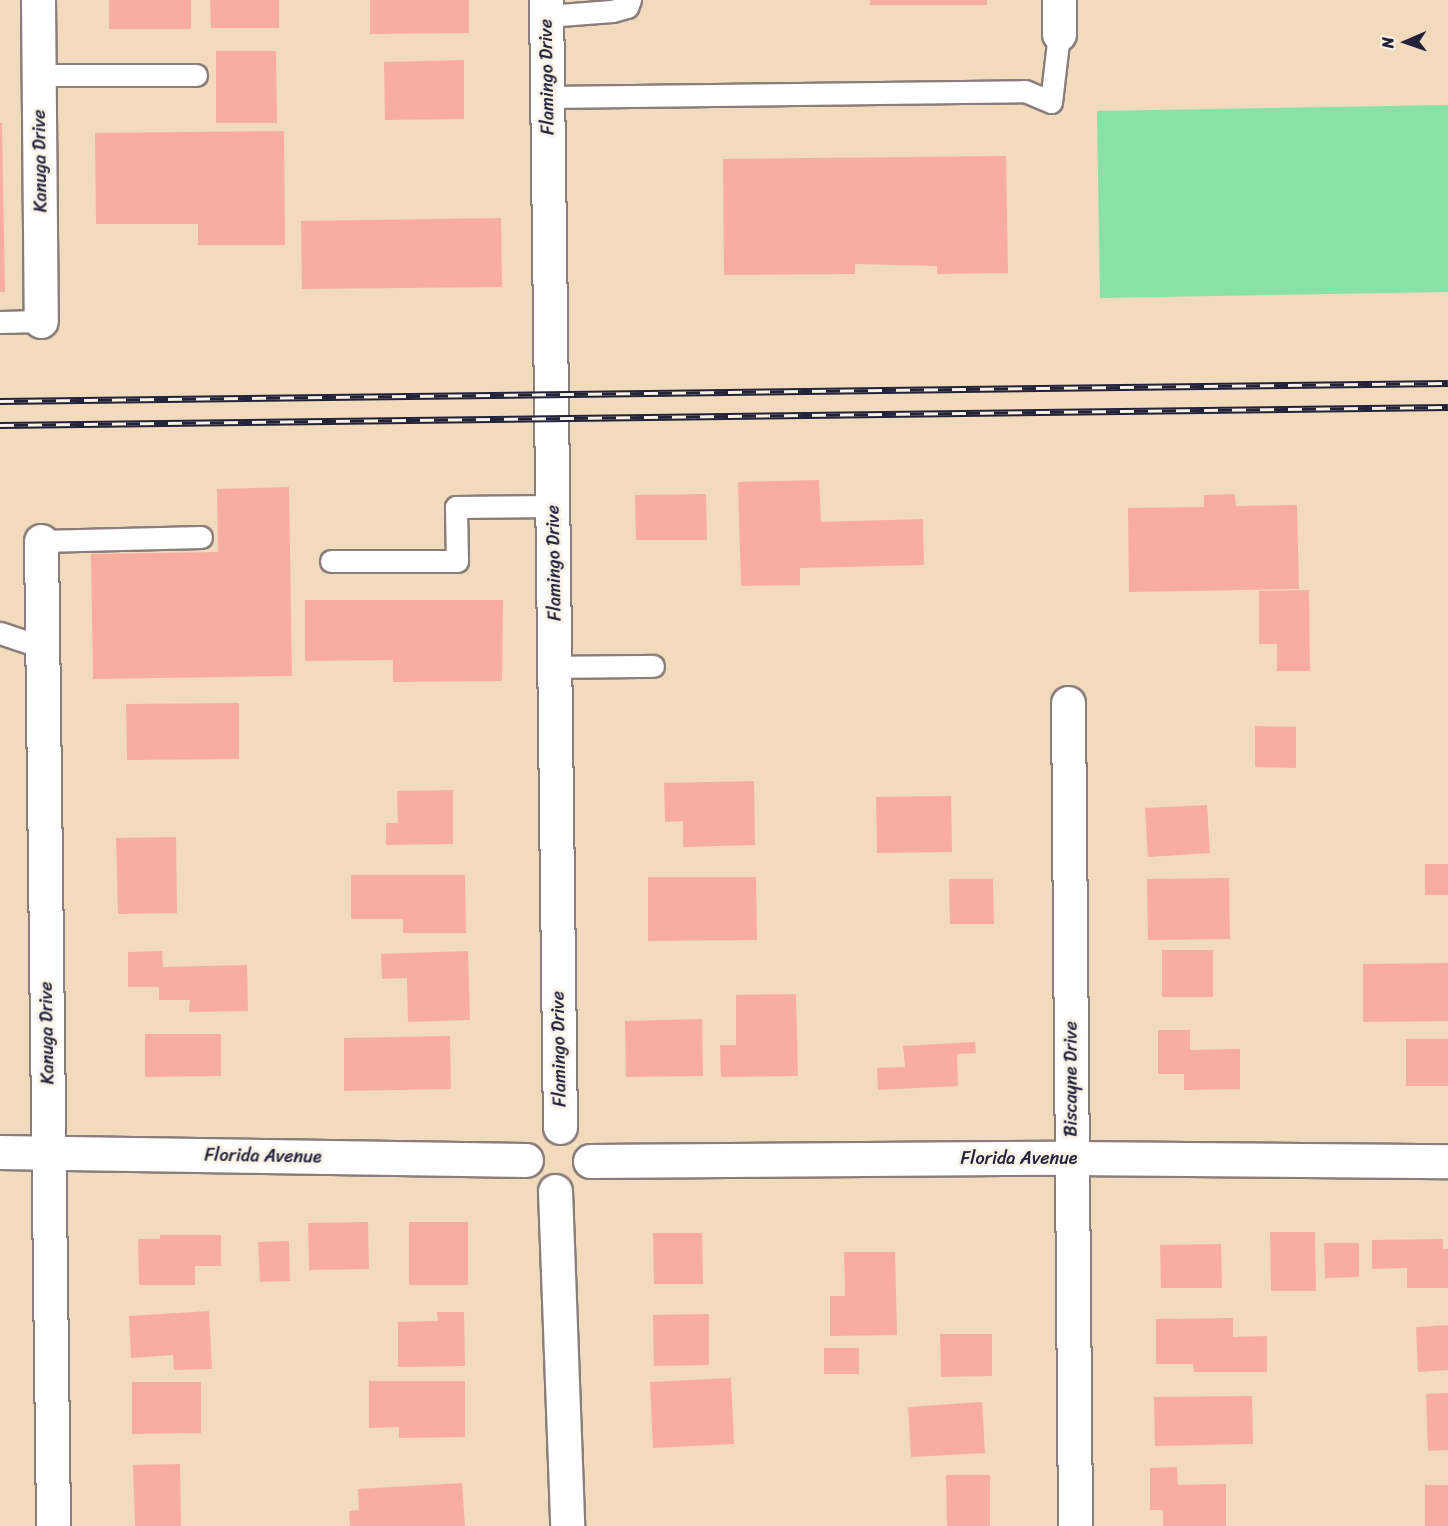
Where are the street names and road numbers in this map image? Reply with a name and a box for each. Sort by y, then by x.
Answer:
street label: Flamingo Drive [535,19,559,135]
street label: Kanuga Drive [28,109,52,213]
street label: Flamingo Drive [542,505,566,621]
street label: Kanuga Drive [35,981,59,1085]
street label: Flamingo Drive [547,991,571,1107]
street label: Biscayne Drive [1060,1021,1082,1137]
street label: Florida Avenue [204,1144,322,1168]
street label: Florida Avenue [960,1147,1078,1169]

